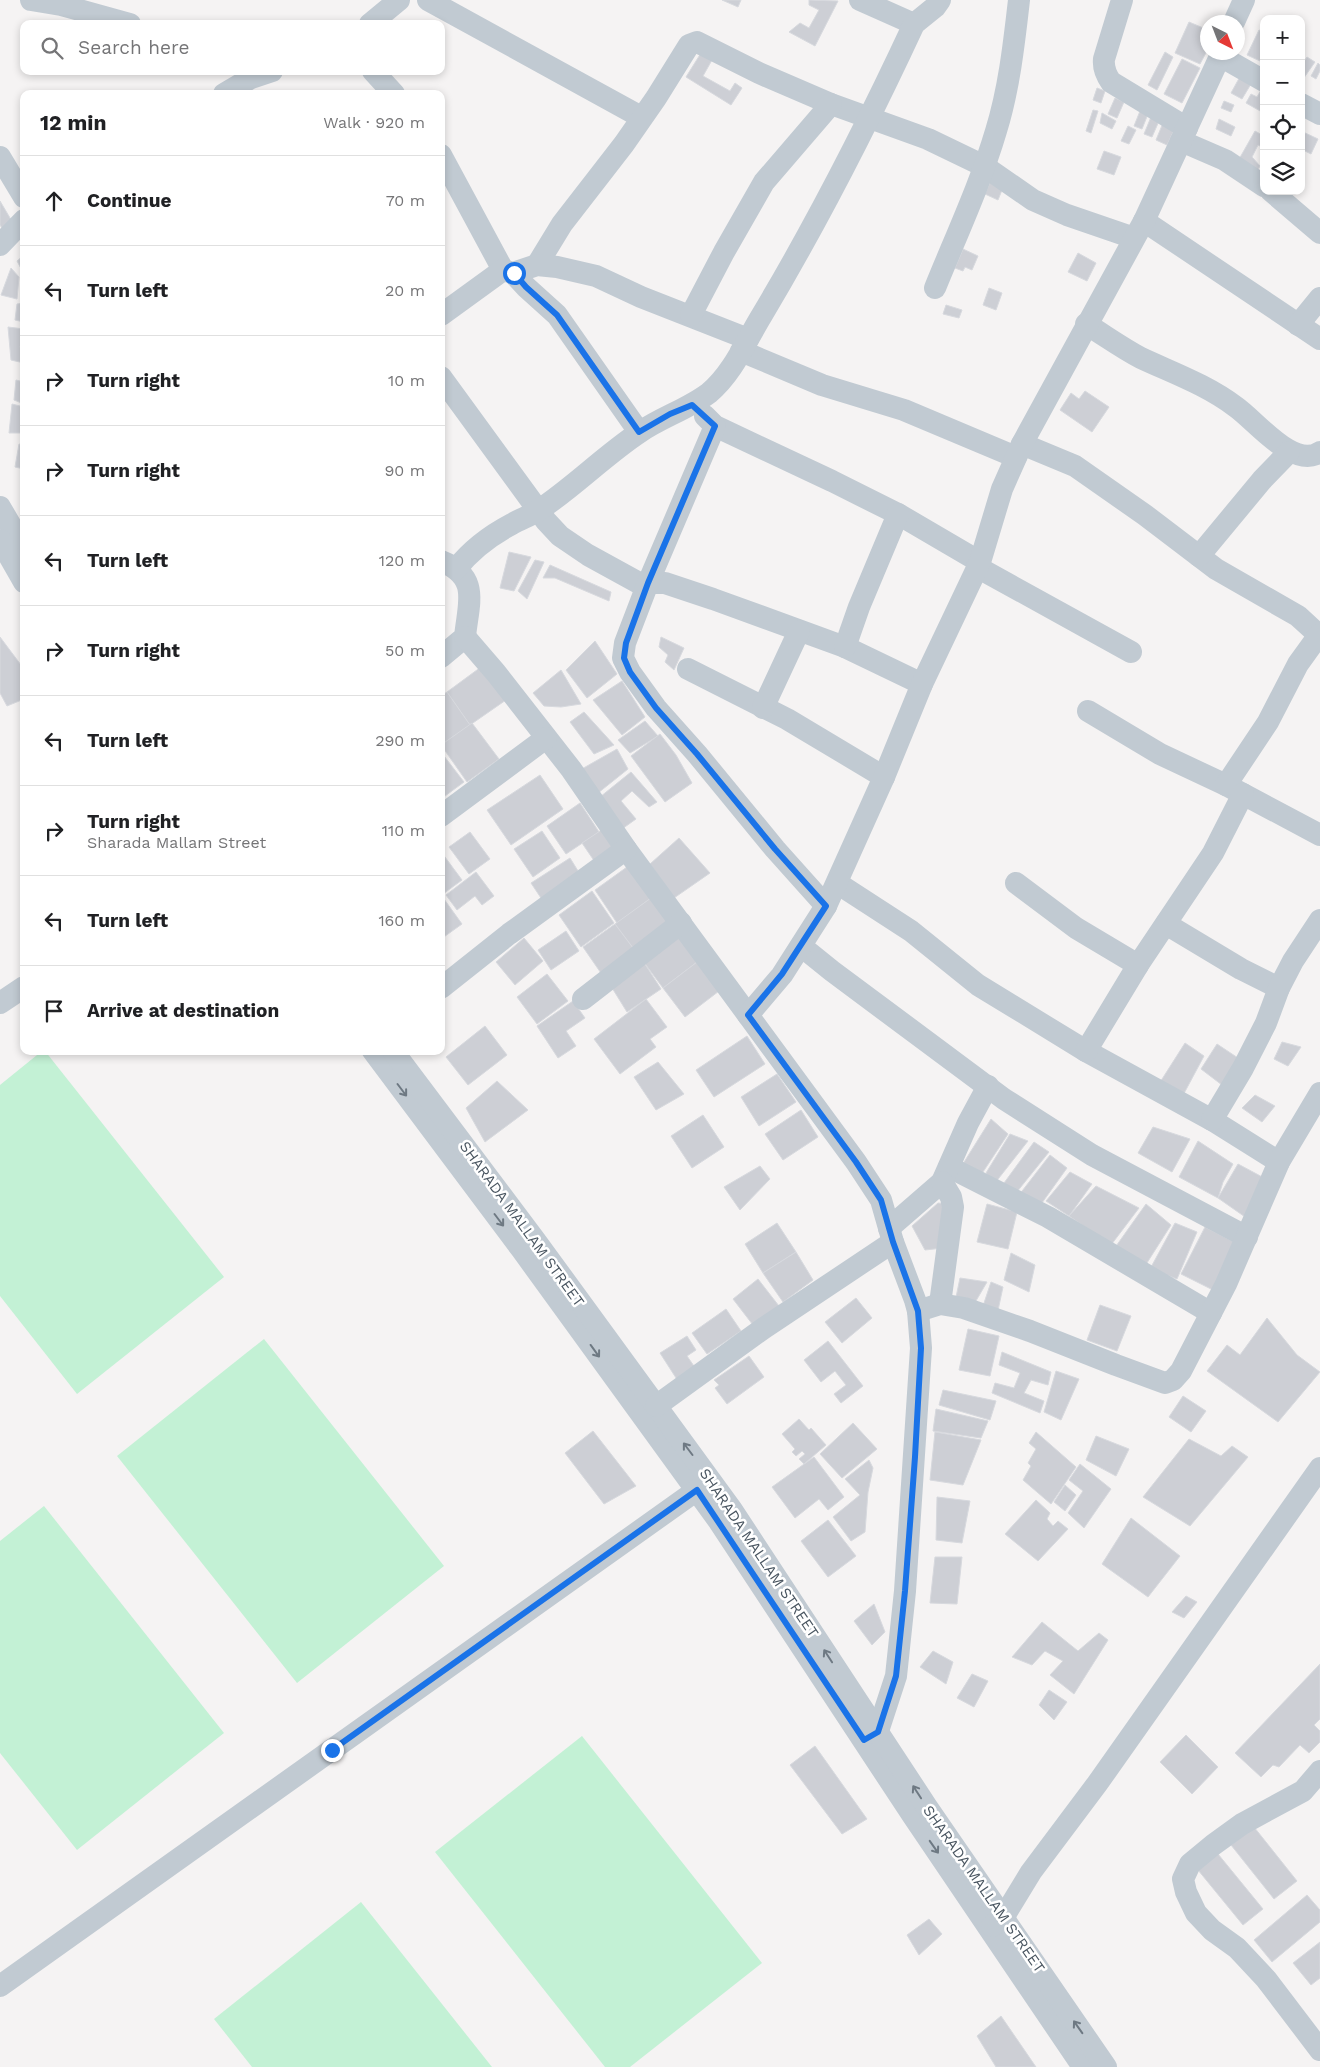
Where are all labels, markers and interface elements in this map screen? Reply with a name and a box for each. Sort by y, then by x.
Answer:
north arrow [1200,15,1245,60]
map controls [1260,15,1305,195]
button: + [1260,15,1305,60]
search box [20,20,445,75]
icon: search [38,34,66,62]
text: Search here [78,36,189,59]
button: − [1260,60,1305,105]
button: locate [1260,105,1305,150]
text: 12 min [40,110,106,135]
text: Walk · 920 m [323,113,425,132]
button: layers [1260,150,1305,195]
icon: ahead [40,187,68,215]
text: Continue [87,189,171,212]
text: 70 m [386,191,425,210]
route start [503,262,526,285]
icon: left [40,277,68,305]
text: Turn left [87,279,168,302]
text: 20 m [385,281,425,300]
icon: right [40,367,68,395]
text: Turn right [87,369,180,392]
text: 10 m [388,371,425,390]
icon: right [40,457,68,485]
text: Turn right [87,459,180,482]
text: 90 m [384,461,425,480]
icon: left [40,547,68,575]
text: Turn left [87,549,168,572]
text: 120 m [379,551,425,570]
icon: right [40,637,68,665]
text: Turn right [87,639,180,662]
text: 50 m [385,641,425,660]
icon: left [40,727,68,755]
text: Turn left [87,729,168,752]
text: 290 m [375,731,425,750]
text: Turn right [87,810,180,833]
icon: right [40,817,68,845]
text: 110 m [382,821,425,840]
text: Sharada Mallam Street [87,833,266,852]
icon: left [40,907,68,935]
text: Turn left [87,909,168,932]
text: 160 m [378,911,425,930]
icon: arrive [40,997,68,1025]
text: Arrive at destination [87,999,279,1022]
one-way arrow [397,1083,407,1097]
street label: SHARADA MALLAM STREET [456,1138,588,1310]
one-way arrow [494,1213,505,1226]
one-way arrow [590,1344,600,1358]
one-way arrow [682,1443,693,1456]
street label: SHARADA MALLAM STREET [696,1465,822,1641]
one-way arrow [823,1649,833,1663]
route end [321,1739,344,1762]
one-way arrow [912,1785,922,1799]
street label: SHARADA MALLAM STREET [919,1802,1049,1976]
one-way arrow [929,1839,939,1853]
one-way arrow [1073,2020,1083,2034]

